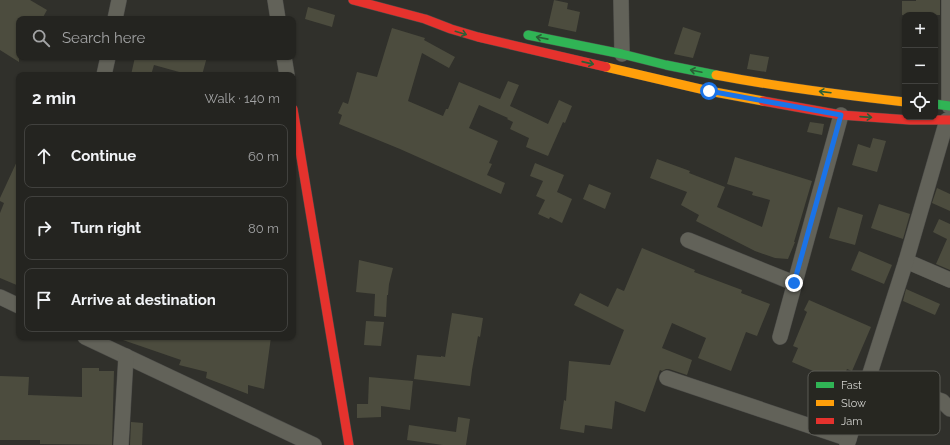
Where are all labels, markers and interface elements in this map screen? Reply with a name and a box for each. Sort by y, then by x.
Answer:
map controls [902,12,938,120]
button: + [902,12,938,48]
search box [16,16,296,60]
icon: search [30,27,52,49]
text: Search here [62,29,145,47]
one-way arrow [455,30,468,37]
one-way arrow [536,34,549,42]
button: − [902,48,938,84]
one-way arrow [581,60,594,68]
one-way arrow [690,67,703,75]
route start [700,82,718,100]
button: locate [902,84,938,120]
text: 2 min [32,88,76,108]
one-way arrow [819,89,832,96]
text: Walk · 140 m [205,91,280,106]
one-way arrow [859,113,872,120]
icon: ahead [33,145,55,167]
text: Continue [71,147,136,165]
text: 60 m [248,149,279,164]
icon: right [33,217,55,239]
text: Turn right [71,219,141,237]
text: 80 m [248,221,279,236]
route end [785,274,803,292]
icon: arrive [33,289,55,311]
text: Arrive at destination [71,291,216,309]
legend [808,371,940,435]
text: Fast [841,379,862,392]
text: Slow [841,397,866,410]
text: Jam [841,415,862,428]

